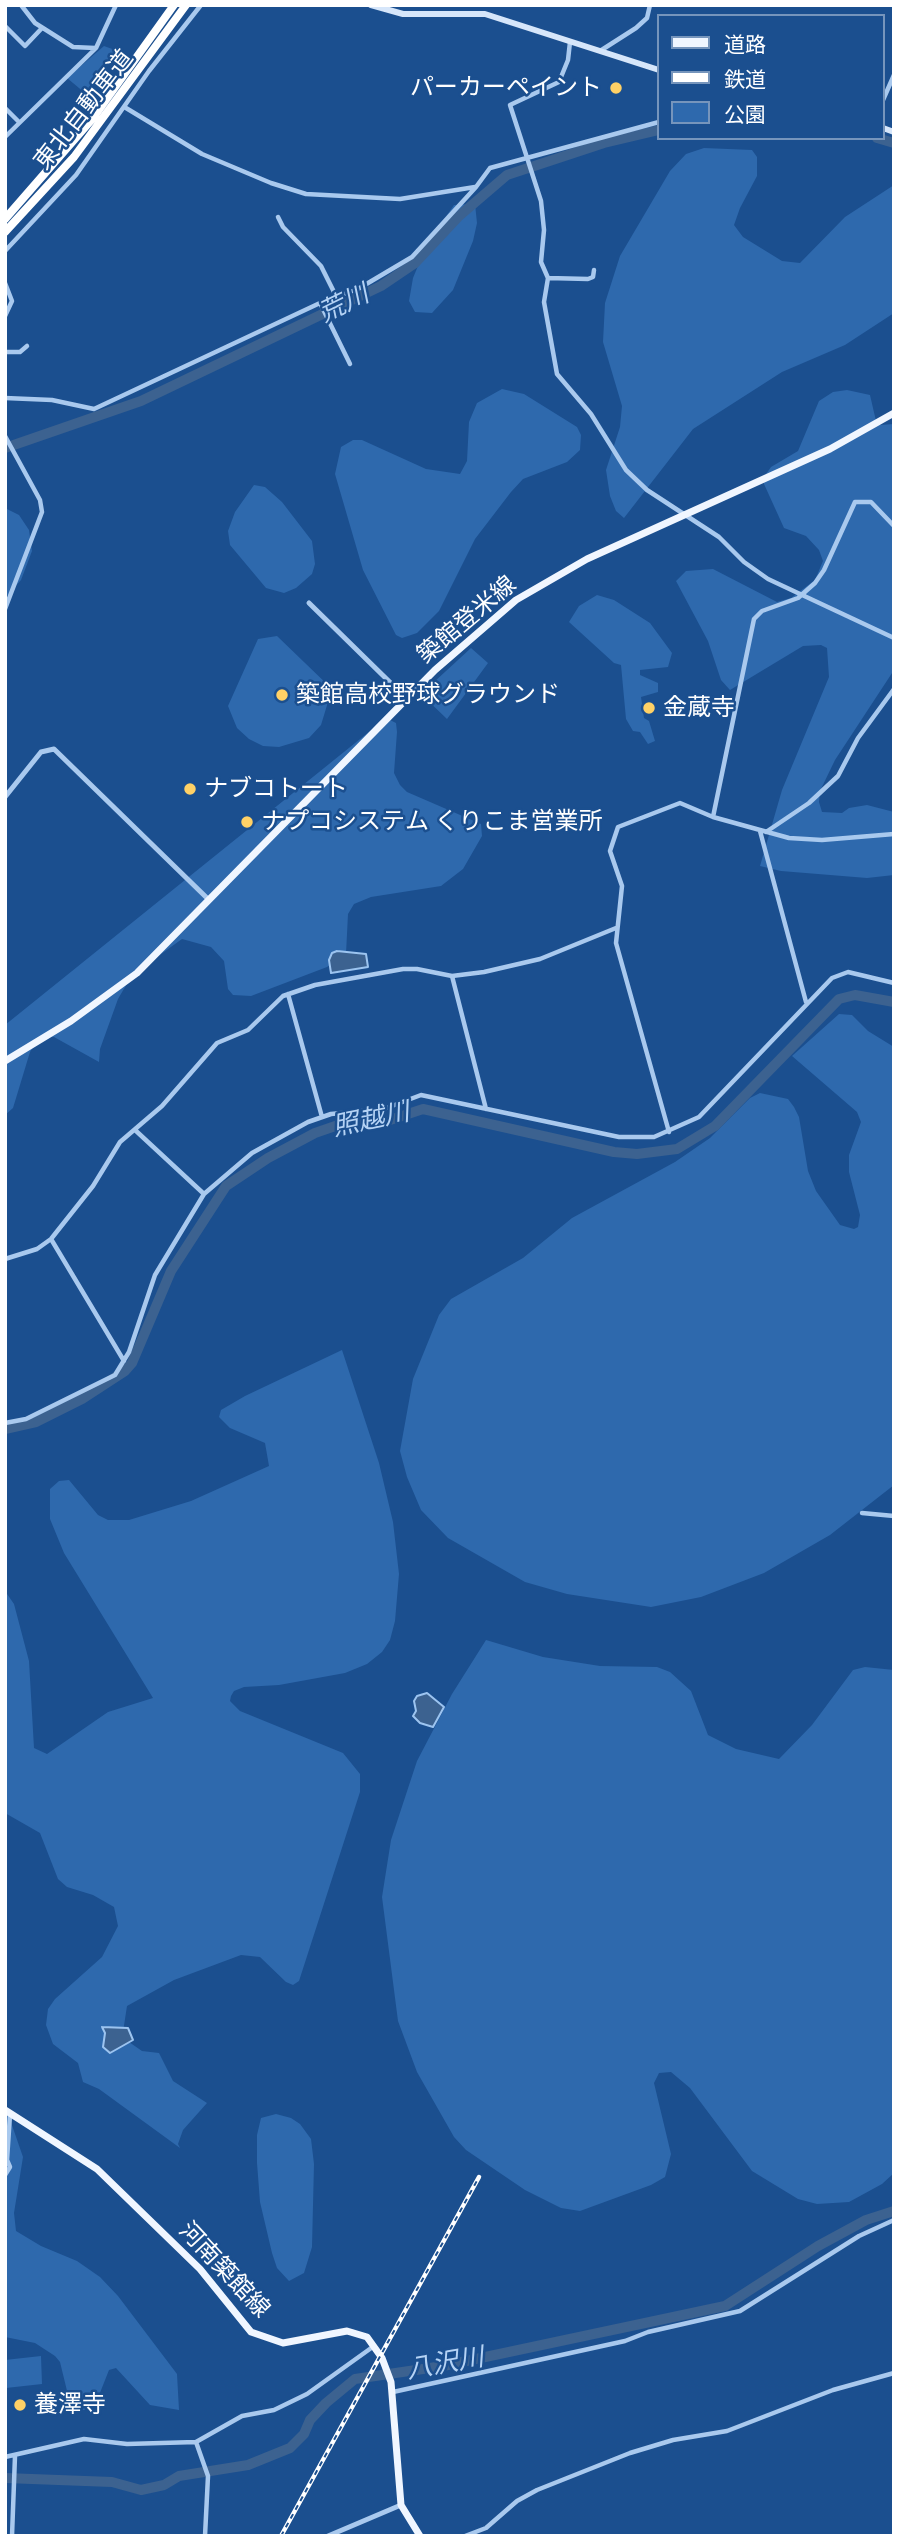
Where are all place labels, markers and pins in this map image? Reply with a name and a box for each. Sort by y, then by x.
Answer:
place label: パーカーペイント [410,74,602,102]
marker: パーカーペイント [608,80,624,96]
place label: 築館高校野球グラウンド [296,681,560,709]
marker: 築館高校野球グラウンド [274,687,290,703]
place label: 金蔵寺 [663,694,735,722]
marker: 金蔵寺 [641,700,657,716]
place label: ナブコトート [204,775,348,803]
marker: ナブコトート [182,781,198,797]
place label: ナプコシステム くりこま営業所 [261,808,602,836]
marker: ナプコシステム くりこま営業所 [239,814,255,830]
place label: 養澤寺 [34,2391,106,2419]
marker: 養澤寺 [12,2397,28,2413]

